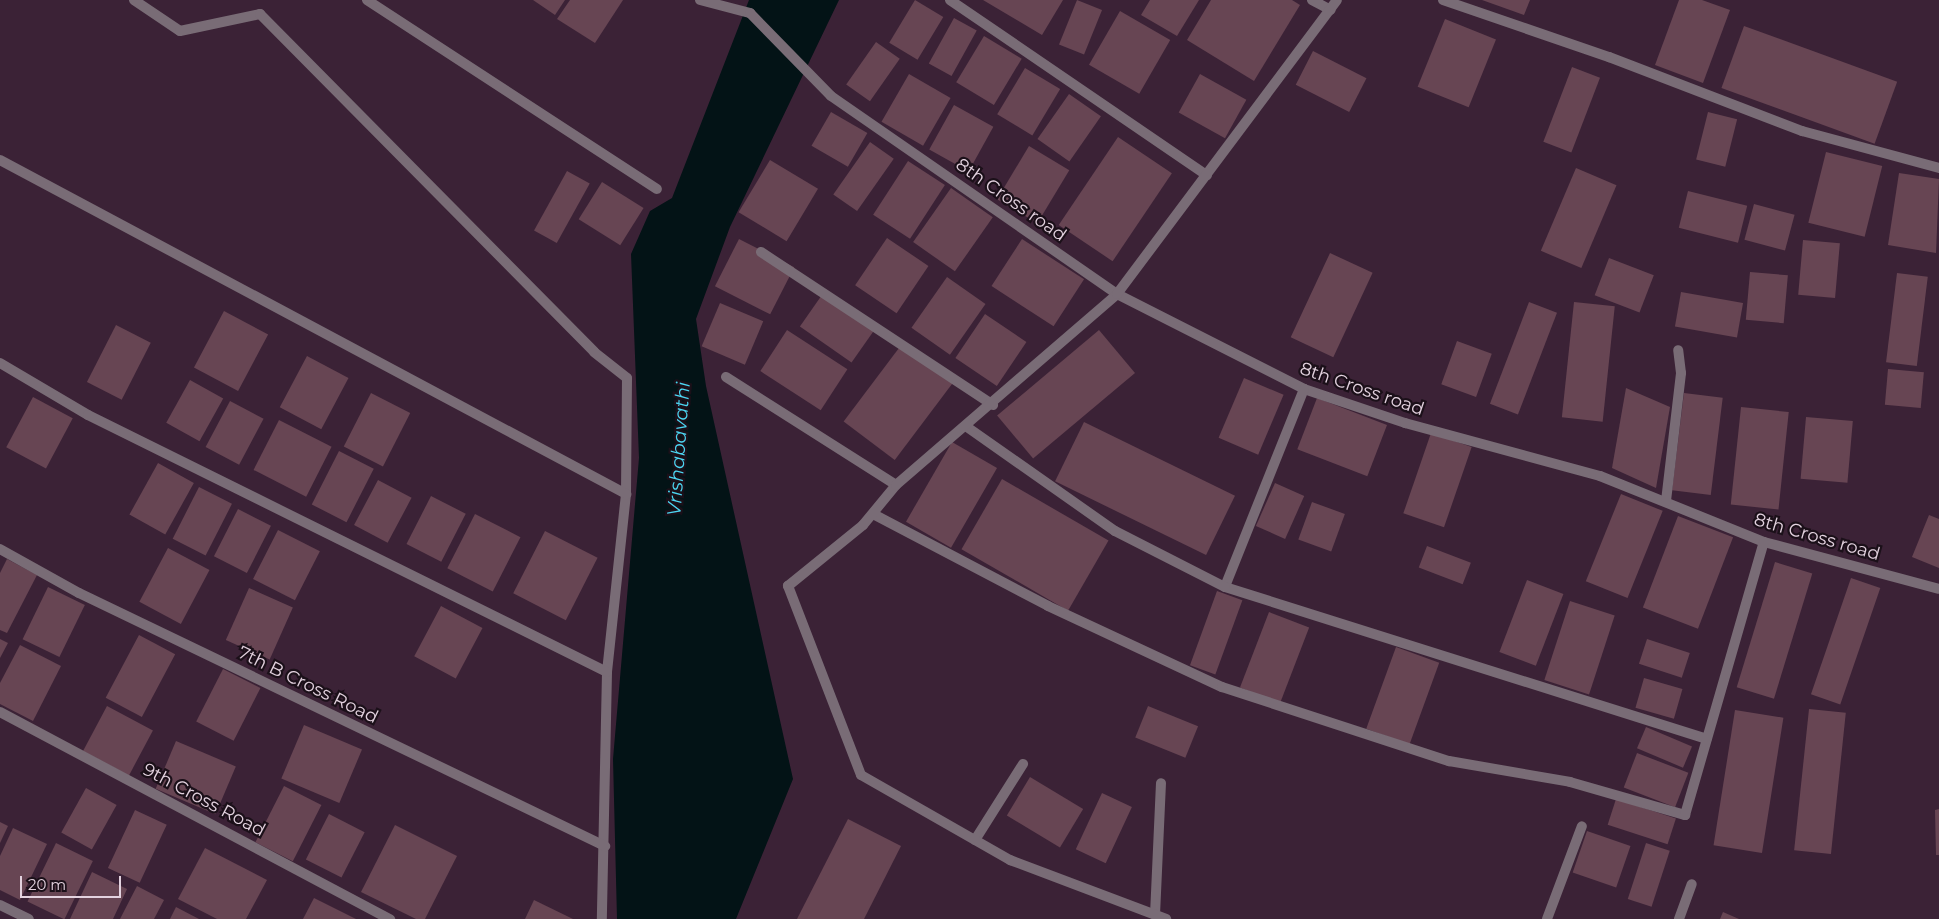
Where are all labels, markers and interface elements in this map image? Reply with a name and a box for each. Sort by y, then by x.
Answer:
street label: 8th Cross road [952,154,1070,246]
street label: 8th Cross road [1297,358,1427,420]
water label: Vrishabavathi [663,381,695,517]
street label: 8th Cross road [1752,509,1882,565]
street label: 7th B Cross Road [234,642,382,728]
street label: 9th Cross Road [139,759,269,841]
scale bar [22,866,124,898]
text: 20 m [28,875,66,894]

